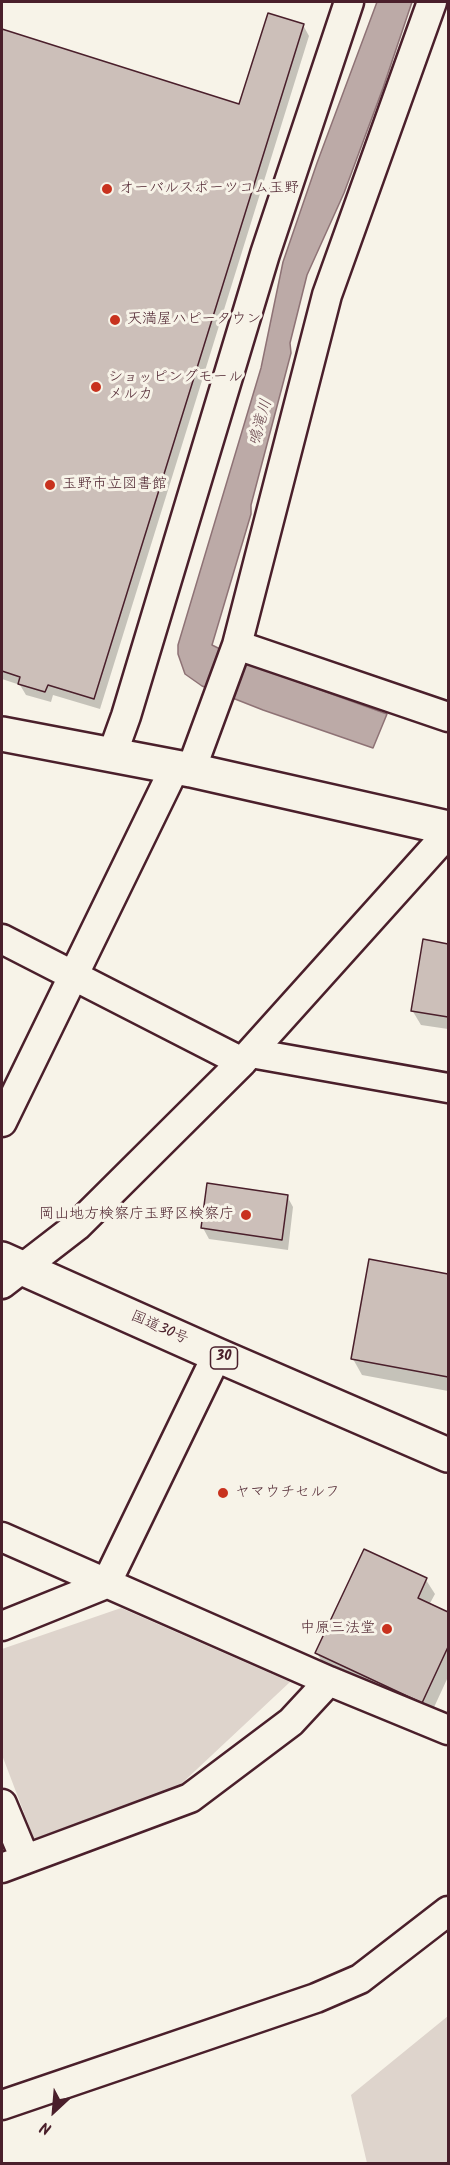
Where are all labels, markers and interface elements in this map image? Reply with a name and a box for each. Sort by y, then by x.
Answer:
place label: オーバルスポーツコム玉野 [119,180,299,198]
marker: オーバルスポーツコム玉野 [100,182,114,196]
place label: 天満屋ハピータウン [127,311,261,329]
marker: 天満屋ハピータウン [108,313,122,327]
place label: ショッピングモール メルカ [108,369,243,404]
marker: ショッピングモール メルカ [89,380,103,394]
water label: 鳴滝川 [246,397,278,449]
place label: 玉野市立図書館 [62,476,167,494]
marker: 玉野市立図書館 [43,478,57,492]
place label: 岡山地方検察庁玉野区検察庁 [39,1206,234,1224]
marker: 岡山地方検察庁玉野区検察庁 [239,1208,253,1222]
street label: 国道30号 [127,1308,191,1350]
road number: 30 [210,1347,238,1369]
place label: ヤマウチセルフ [235,1484,340,1502]
marker: ヤマウチセルフ [216,1486,230,1500]
place label: 中原三法堂 [300,1620,375,1638]
marker: 中原三法堂 [380,1622,394,1636]
north arrow [24,2081,84,2141]
text: N [36,2114,56,2141]

